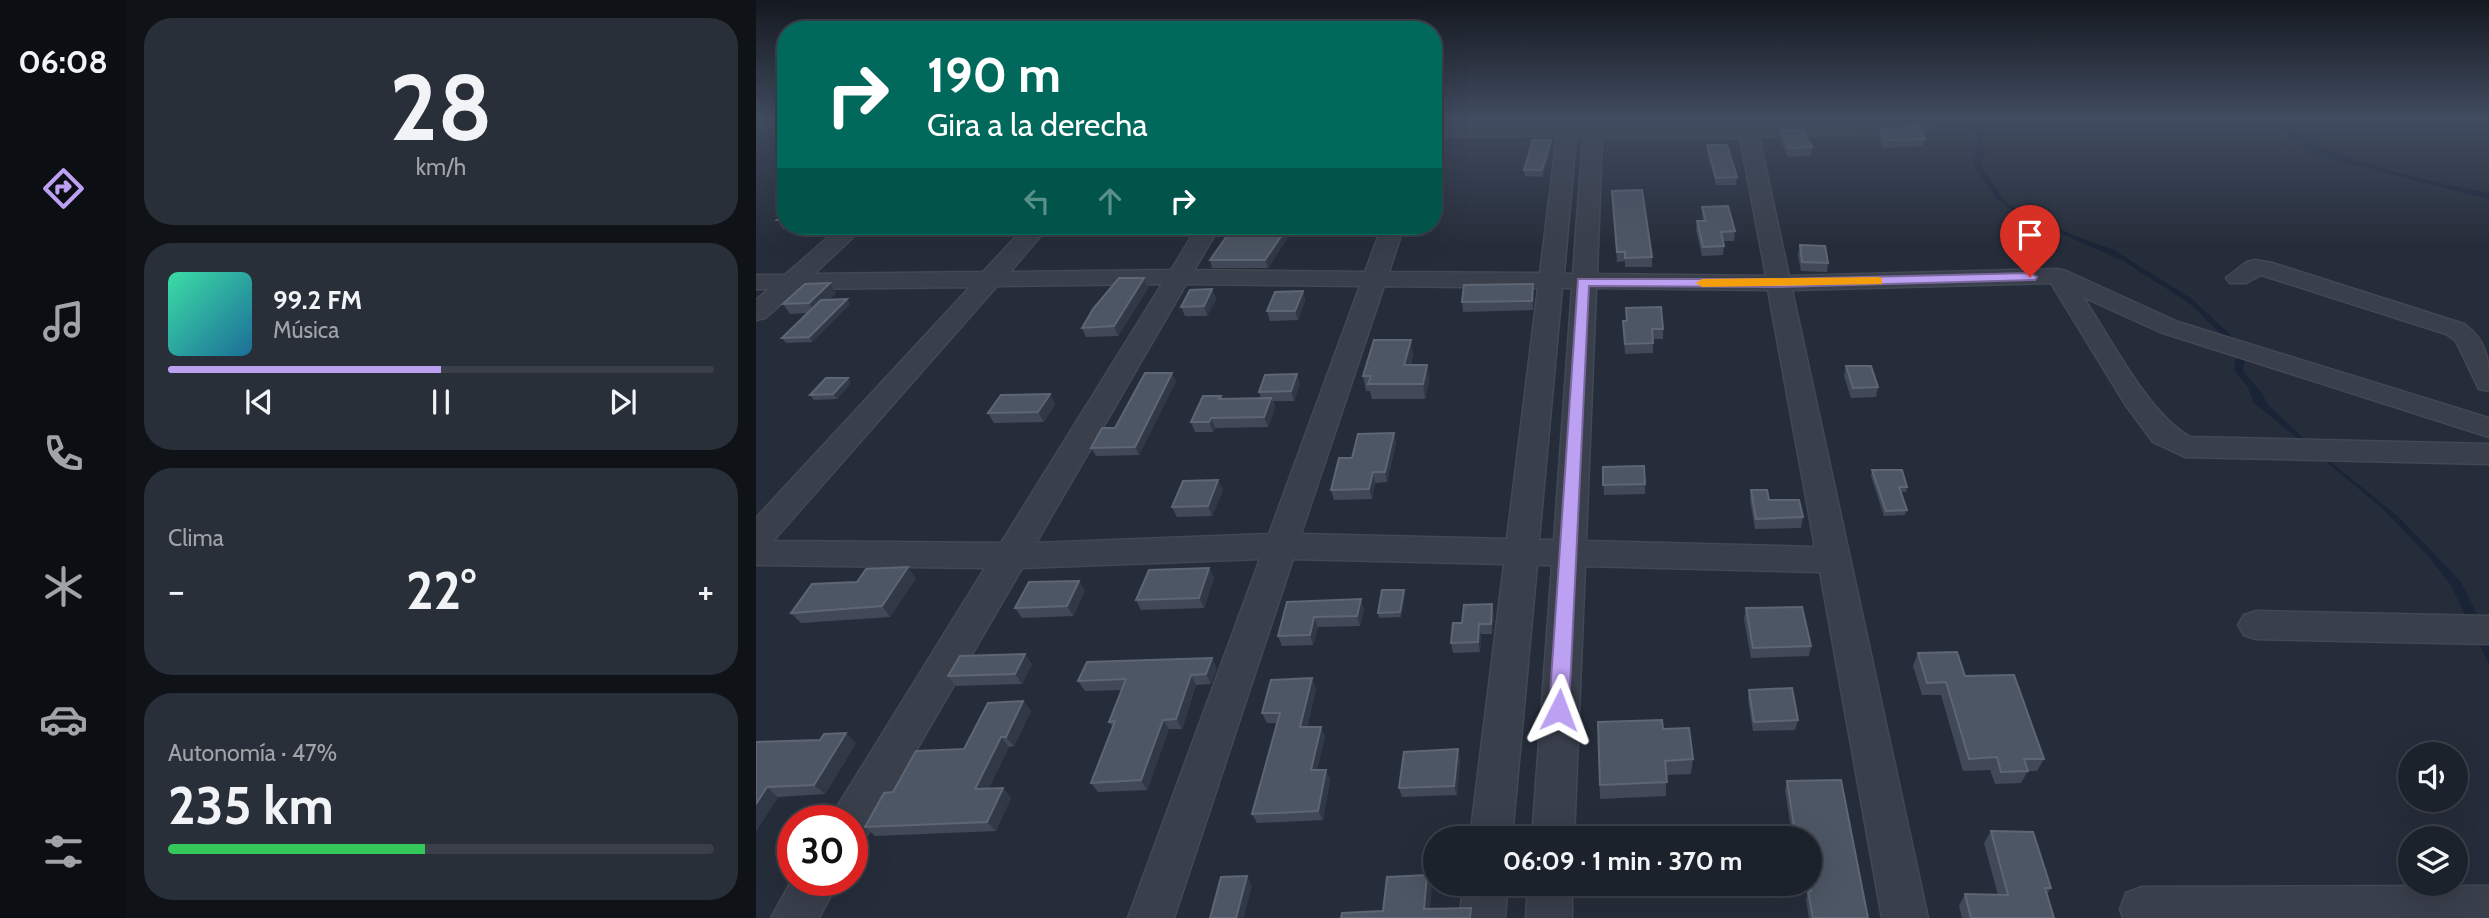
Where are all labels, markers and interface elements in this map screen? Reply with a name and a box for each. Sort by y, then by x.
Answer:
text: 06:08 [18,42,108,81]
text: 190 m [927,45,1061,104]
icon: right [812,49,903,140]
text: 28 [389,52,493,163]
text: Gira a la derecha [927,105,1148,144]
text: km/h [416,153,466,181]
icon: directions [39,164,88,213]
icon: left [1018,182,1056,220]
icon: ahead [1091,182,1129,220]
icon: right [1164,182,1202,220]
pin [2000,205,2060,277]
icon: arrive [2011,216,2049,254]
text: 99.2 FM [273,284,362,316]
icon: music [39,297,88,346]
text: Música [273,316,339,344]
icon: previous [240,383,278,421]
icon: pause [422,383,460,421]
icon: next [604,383,642,421]
icon: phone [39,429,88,478]
text: Clima [168,524,224,552]
text: 22° [406,559,476,622]
icon: climate [39,562,88,611]
text: − [168,567,185,614]
text: + [697,567,714,614]
position arrow [1522,673,1596,747]
icon: car [39,695,88,744]
text: Autonomía · 47% [168,739,337,767]
map controls [2398,742,2468,896]
button: sound [2398,742,2468,812]
text: 235 km [168,774,334,837]
speed limit sign: 30 [777,805,868,896]
button: layers [2398,826,2468,896]
icon: filters [39,827,88,876]
text: 06:09 · 1 min · 370 m [1503,845,1742,877]

